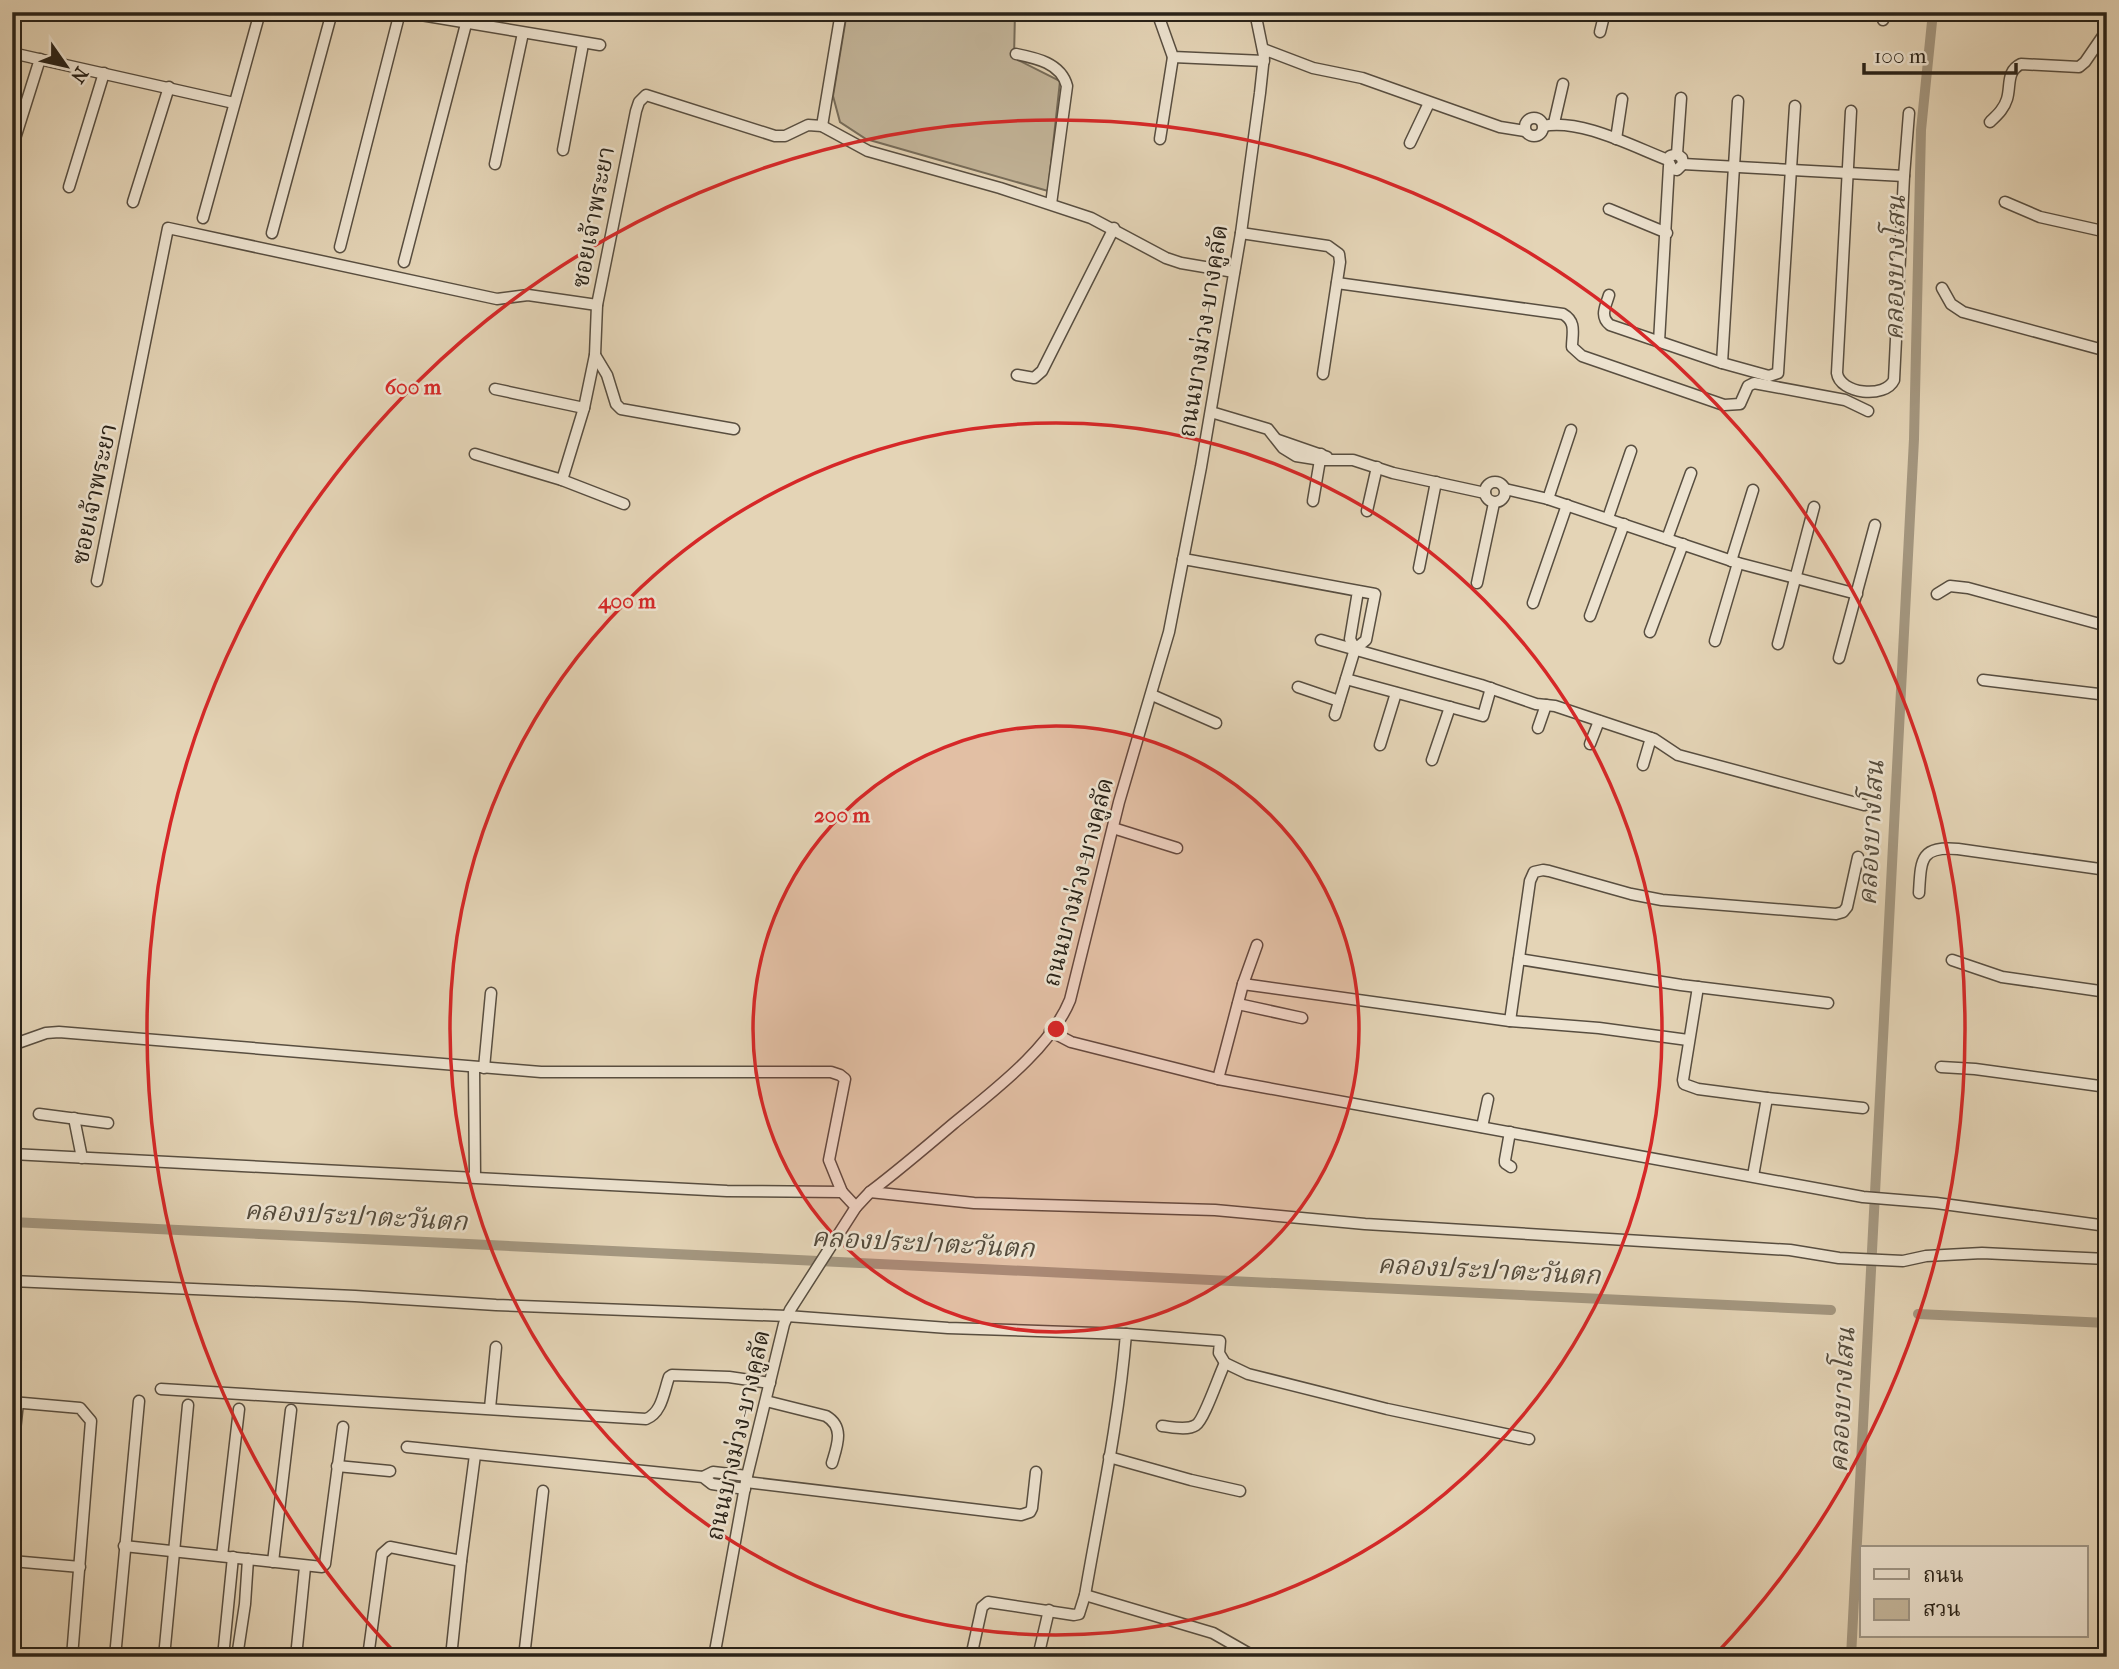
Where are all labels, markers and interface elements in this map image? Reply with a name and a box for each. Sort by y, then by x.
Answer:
north arrow [32,32,102,102]
scale bar [1864,32,2016,76]
text: 100 m [1874,44,1927,68]
text: N [66,63,92,88]
street label: ซอยเจ้าพระยา [566,144,620,290]
water label: คลองบางโสน [1875,194,1912,341]
street label: ถนนบางม่วง-บางคูลัด [1172,223,1235,440]
text: 600 m [385,375,442,399]
street label: ซอยเจ้าพระยา [65,421,123,567]
text: 400 m [597,589,656,614]
water label: คลองบางโสน [1849,759,1890,906]
street label: ถนนบางม่วง-บางคูลัด [1037,774,1120,990]
text: 200 m [814,803,871,827]
centre of rings [1044,1017,1068,1041]
water label: คลองประปาตะวันตก [244,1195,470,1237]
water label: คลองประปาตะวันตก [811,1222,1037,1264]
water label: คลองประปาตะวันตก [1377,1249,1603,1291]
water label: คลองบางโสน [1820,1326,1861,1473]
street label: ถนนบางม่วง-บางคูลัด [700,1327,777,1543]
legend [1860,1546,2088,1638]
text: ถนน [1923,1563,1964,1587]
text: สวน [1923,1597,1961,1621]

